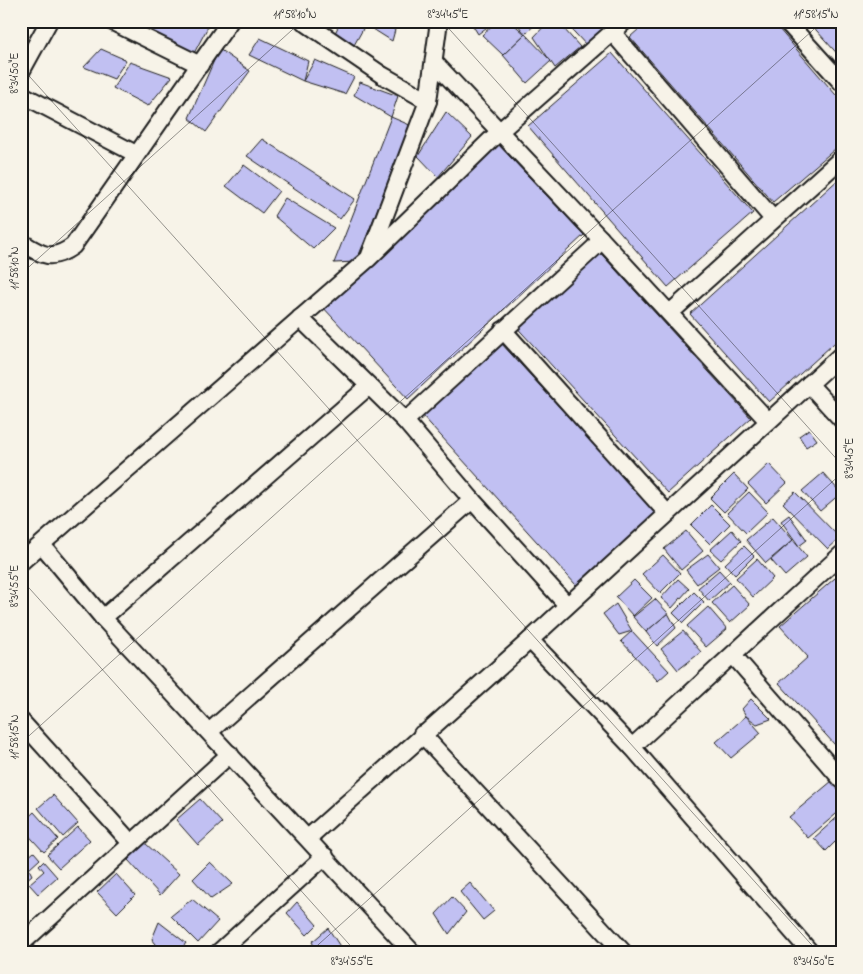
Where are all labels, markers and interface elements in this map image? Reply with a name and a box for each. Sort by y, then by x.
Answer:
text: 11°58'10"N [273,6,317,24]
text: 8°34'45"E [428,6,468,24]
text: 11°58'15"N [793,6,839,24]
text: 8°34'50"E [6,52,24,94]
text: 11°58'10"N [6,246,24,290]
text: 8°34'45"E [841,438,859,478]
text: 8°34'55"E [6,565,24,607]
text: 11°58'15"N [6,714,24,760]
text: 8°34'55"E [331,953,373,971]
text: 8°34'50"E [793,953,835,971]

